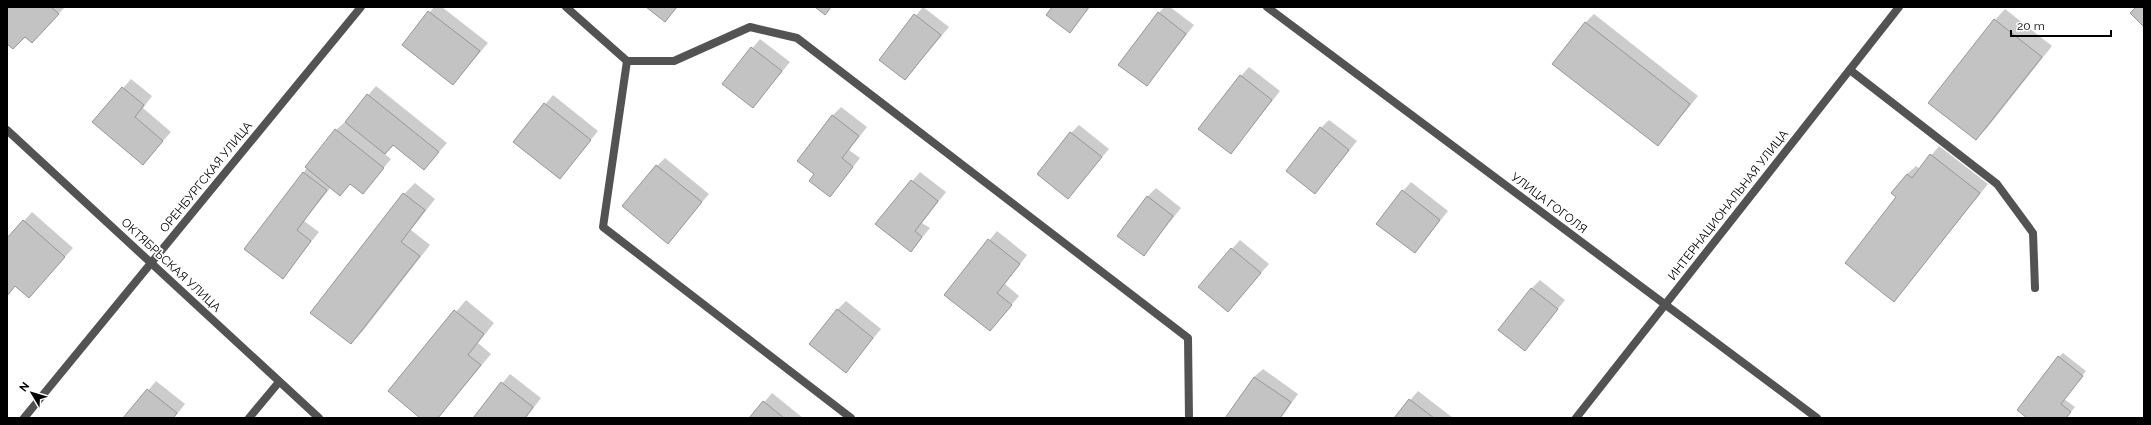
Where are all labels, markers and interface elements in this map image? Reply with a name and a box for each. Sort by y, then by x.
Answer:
scale bar [2011,12,2111,38]
text: 20 m [2017,19,2045,33]
street label: ОРЕНБУРГСКАЯ УЛИЦА [157,119,255,235]
street label: ИНТЕРНАЦИОНАЛЬНАЯ УЛИЦА [1665,127,1791,283]
street label: УЛИЦА ГОГОЛЯ [1508,170,1590,236]
street label: ОКТЯБРЬСКАЯ УЛИЦА [118,215,224,315]
north arrow [12,373,52,413]
text: N [17,380,32,394]

